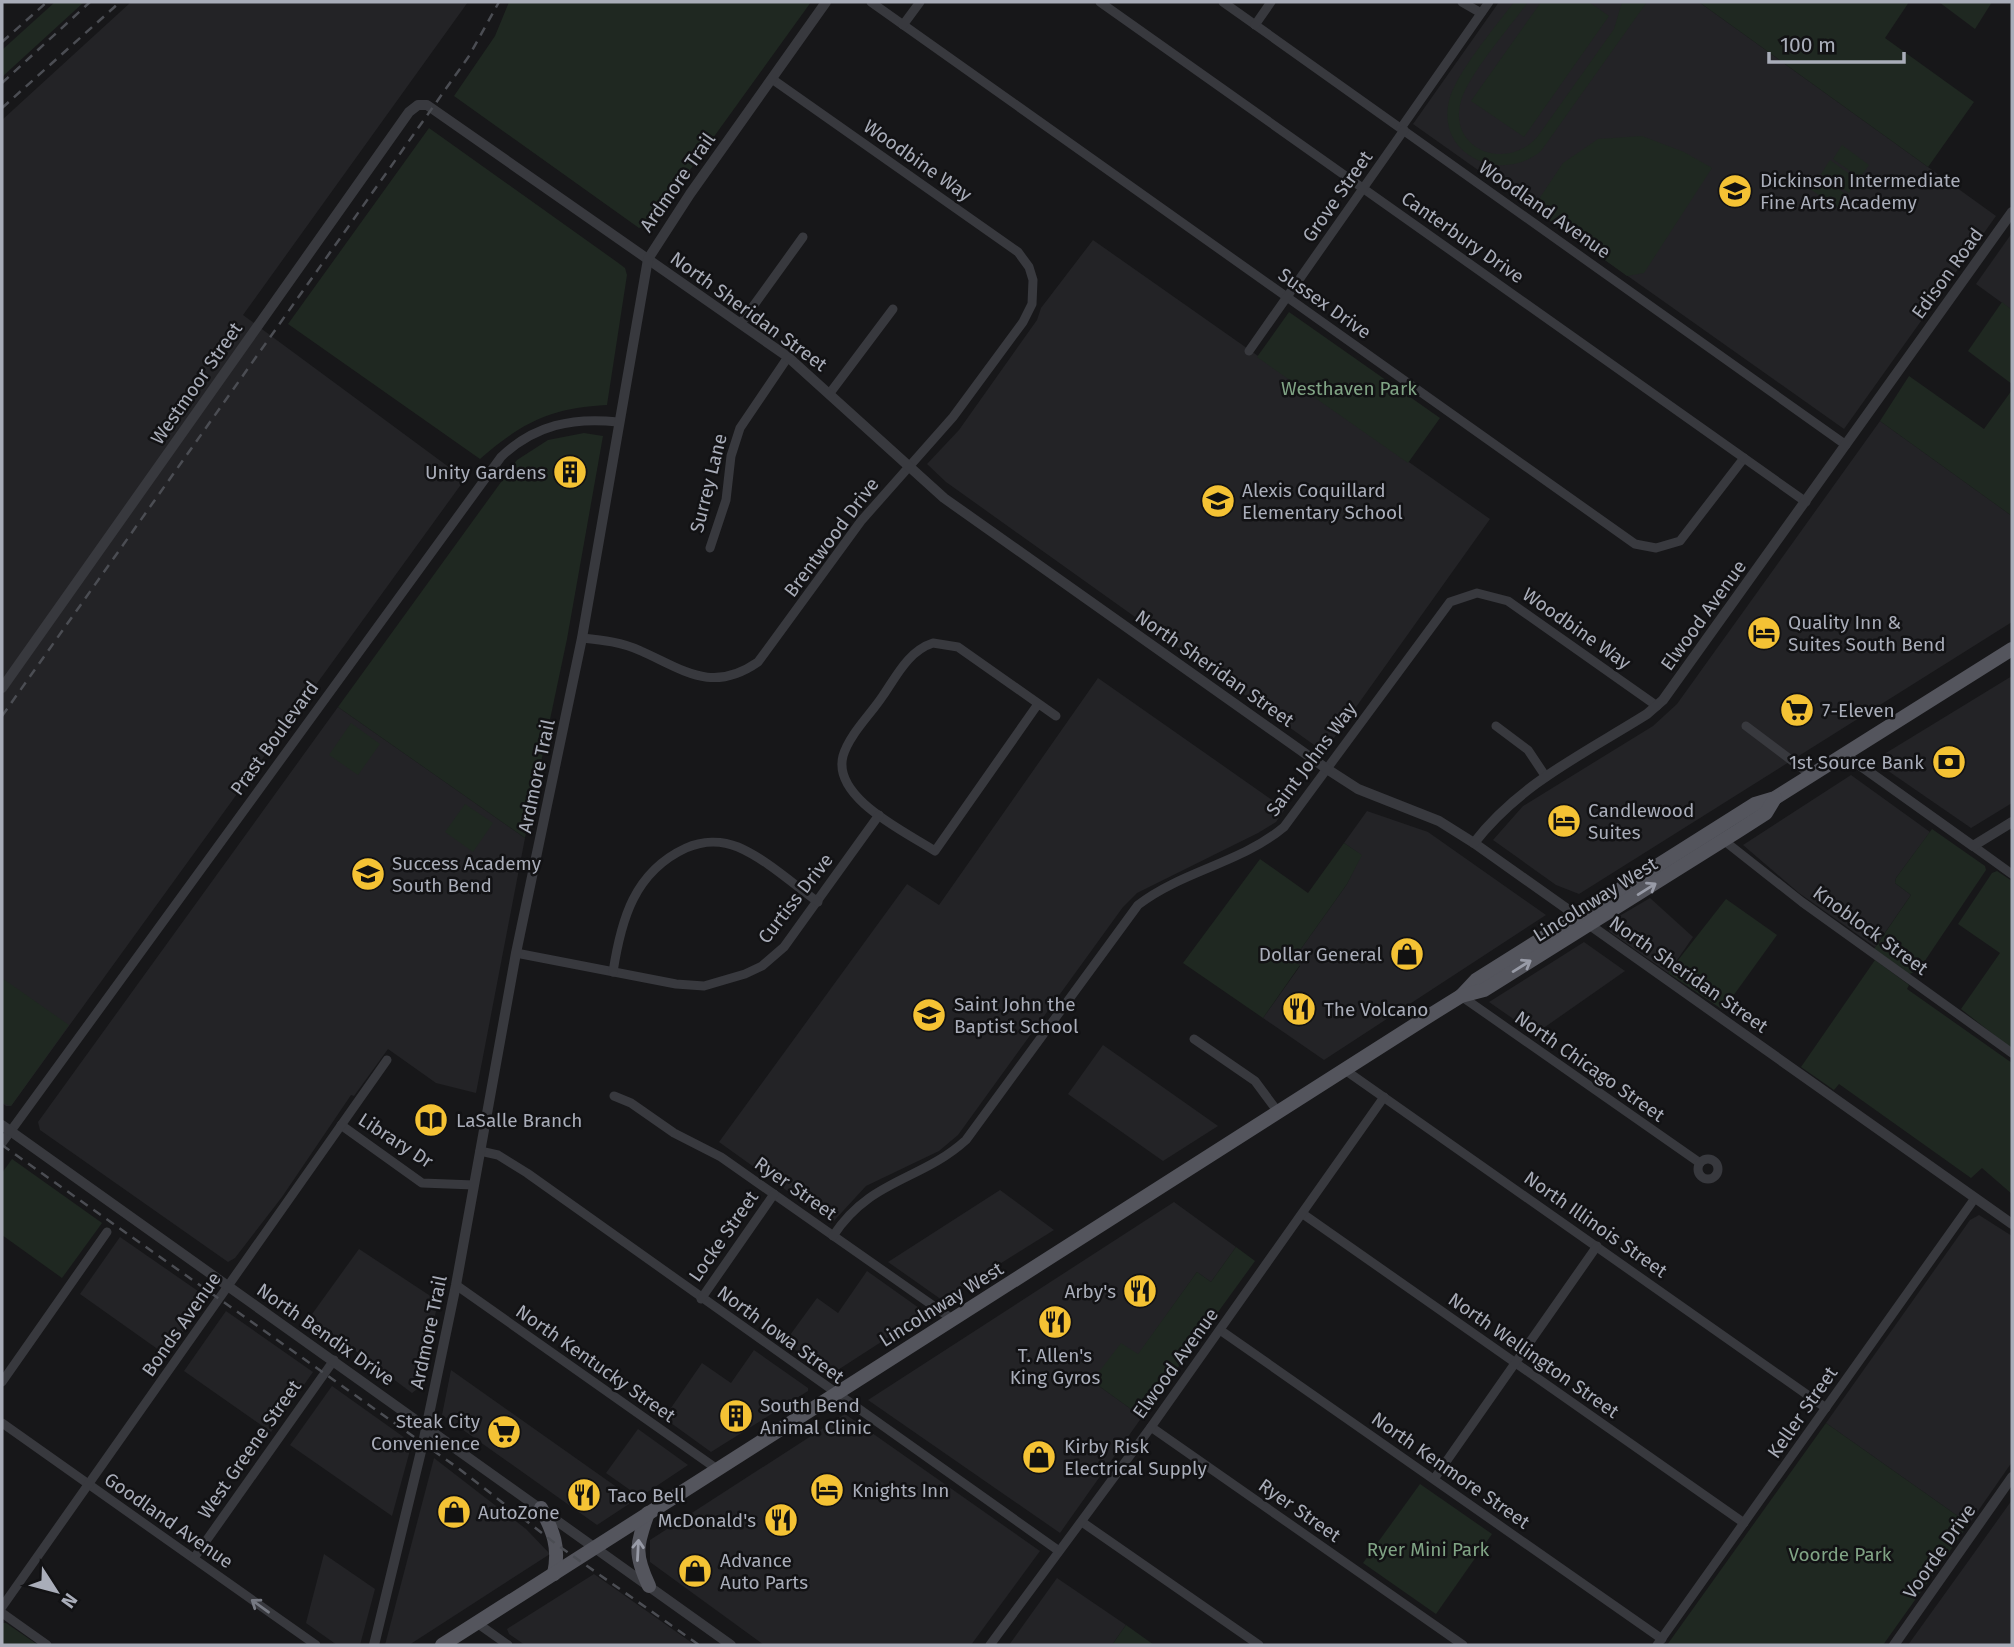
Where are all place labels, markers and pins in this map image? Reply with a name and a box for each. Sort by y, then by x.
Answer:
place label: Dickinson Intermediate Fine Arts Academy [1760,169,1961,214]
school or university icon: Dickinson Intermediate Fine Arts Academy [1716,172,1754,210]
building icon: Unity Gardens [551,453,589,491]
place label: Unity Gardens [425,461,546,484]
place label: Alexis Coquillard Elementary School [1242,479,1403,524]
school or university icon: Alexis Coquillard Elementary School [1199,482,1237,520]
place label: Quality Inn & Suites South Bend [1788,611,1946,656]
hotel icon: Quality Inn & Suites South Bend [1745,614,1783,652]
supermarket icon: 7-Eleven [1778,691,1816,729]
place label: 7-Eleven [1822,699,1895,722]
bank icon: 1st Source Bank [1930,743,1968,781]
place label: 1st Source Bank [1789,751,1924,774]
place label: Candlewood Suites [1588,799,1694,844]
hotel icon: Candlewood Suites [1545,802,1583,840]
place label: Success Academy South Bend [392,852,542,897]
school or university icon: Success Academy South Bend [349,855,387,893]
shop icon: Dollar General [1388,935,1426,973]
place label: Dollar General [1259,943,1382,966]
restaurant icon: The Volcano [1280,990,1318,1028]
place label: Saint John the Baptist School [954,993,1079,1038]
school or university icon: Saint John the Baptist School [910,996,948,1034]
place label: The Volcano [1324,998,1428,1021]
library icon: LaSalle Branch [412,1101,450,1139]
place label: LaSalle Branch [456,1109,582,1132]
restaurant icon: Arby's [1121,1272,1159,1310]
place label: Arby's [1064,1280,1116,1303]
restaurant icon: T. Allen's King Gyros [1036,1303,1074,1341]
place label: T. Allen's King Gyros [1010,1344,1100,1389]
place label: South Bend Animal Clinic [760,1394,871,1439]
building icon: South Bend Animal Clinic [717,1397,755,1435]
place label: Steak City Convenience [371,1410,481,1455]
supermarket icon: Steak City Convenience [485,1413,523,1451]
place label: Kirby Risk Electrical Supply [1064,1435,1207,1480]
shop icon: Kirby Risk Electrical Supply [1020,1438,1058,1476]
hotel icon: Knights Inn [808,1471,846,1509]
restaurant icon: Taco Bell [565,1476,603,1514]
place label: Knights Inn [852,1479,949,1502]
place label: Taco Bell [608,1484,686,1507]
shop icon: AutoZone [435,1493,473,1531]
place label: AutoZone [478,1501,560,1524]
restaurant icon: McDonald's [762,1501,800,1539]
place label: McDonald's [658,1509,756,1532]
place label: Advance Auto Parts [720,1549,808,1594]
shop icon: Advance Auto Parts [676,1552,714,1590]

